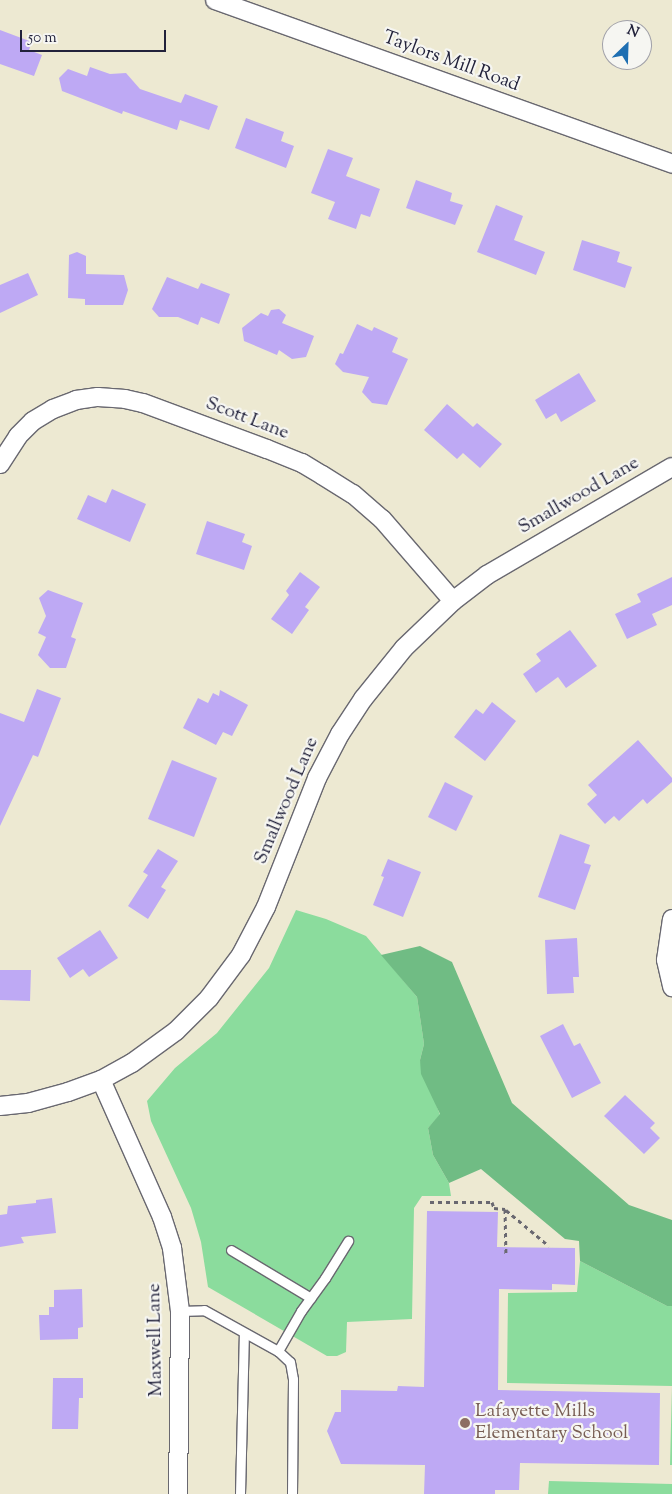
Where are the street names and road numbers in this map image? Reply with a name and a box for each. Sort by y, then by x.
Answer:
street label: Taylors Mill Road [379,27,523,97]
street label: Scott Lane [202,393,292,445]
street label: Smallwood Lane [515,452,643,540]
street label: Smallwood Lane [250,734,324,868]
street label: Maxwell Lane [144,1283,168,1397]

